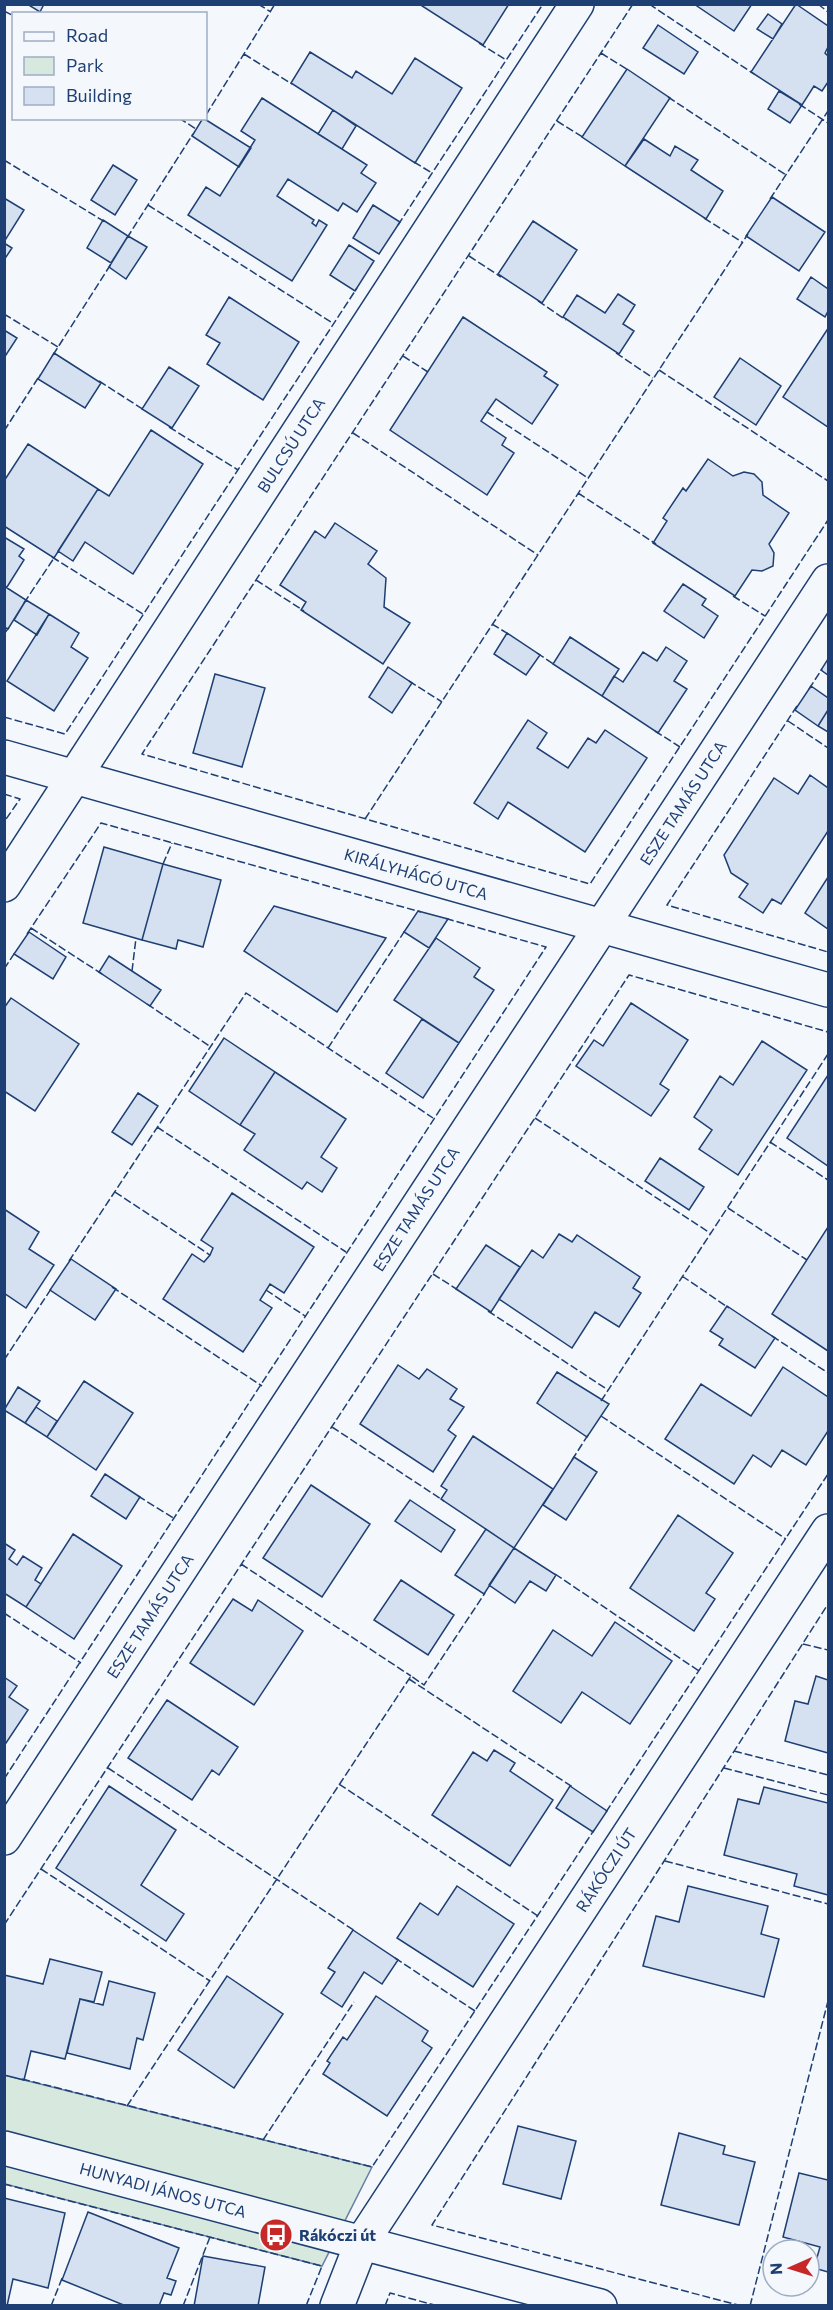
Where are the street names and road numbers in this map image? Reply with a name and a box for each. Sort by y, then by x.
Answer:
street label: BULCSÚ UTCA [253,394,328,496]
street label: ESZE TAMÁS UTCA [635,737,730,868]
street label: KIRÁLYHÁGÓ UTCA [342,844,490,903]
street label: ESZE TAMÁS UTCA [368,1143,463,1274]
street label: ESZE TAMÁS UTCA [102,1550,197,1681]
street label: RÁKÓCZI ÚT [571,1824,640,1915]
street label: HUNYADI JÁNOS UTCA [78,2158,249,2221]

